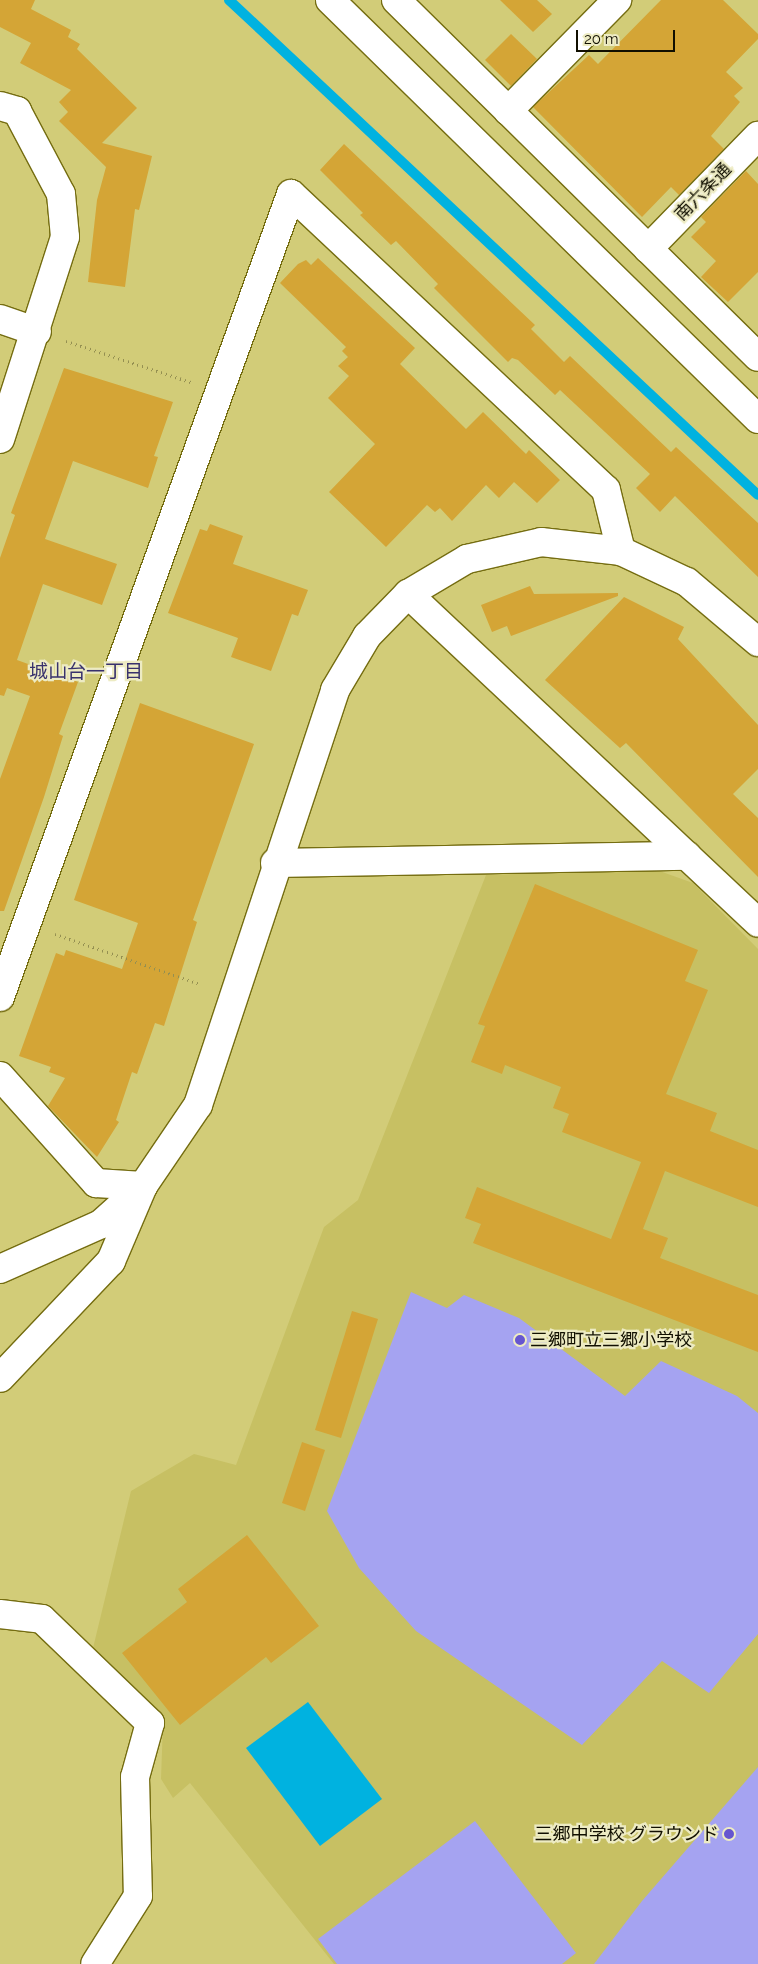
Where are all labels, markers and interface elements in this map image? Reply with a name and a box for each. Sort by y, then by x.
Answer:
scale bar [578,20,677,52]
text: 20 m [584,30,619,48]
street label: 南六条通 [670,159,736,225]
district label: 城山台一丁目 [29,661,143,683]
place label: 三郷町立三郷小学校 [530,1329,692,1351]
marker: 三郷町立三郷小学校 [514,1334,526,1346]
place label: 三郷中学校 グラウンド [534,1823,719,1845]
marker: 三郷中学校 グラウンド [723,1828,735,1840]

